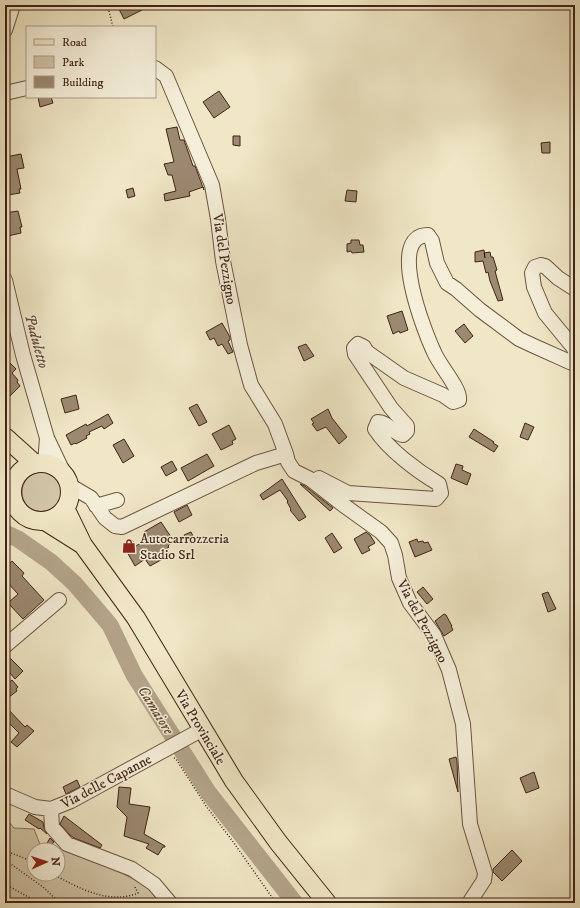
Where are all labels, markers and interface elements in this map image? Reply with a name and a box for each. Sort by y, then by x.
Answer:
legend [26,26,156,98]
text: Road [62,35,87,50]
text: Park [62,55,84,70]
text: Building [62,75,103,90]
street label: Via del Pezzigno [208,211,240,306]
water label: Paduletto [20,312,53,371]
place label: Autocarrozzeria Stadio Srl [140,530,229,564]
shop icon: Autocarrozzeria Stadio Srl [121,538,137,554]
street label: Via del Pezzigno [392,576,452,666]
water label: Camaiore [133,682,178,739]
street label: Via Provinciale [170,686,230,768]
street label: Via delle Capanne [57,750,155,814]
north arrow [26,842,66,882]
text: N [48,857,62,866]

